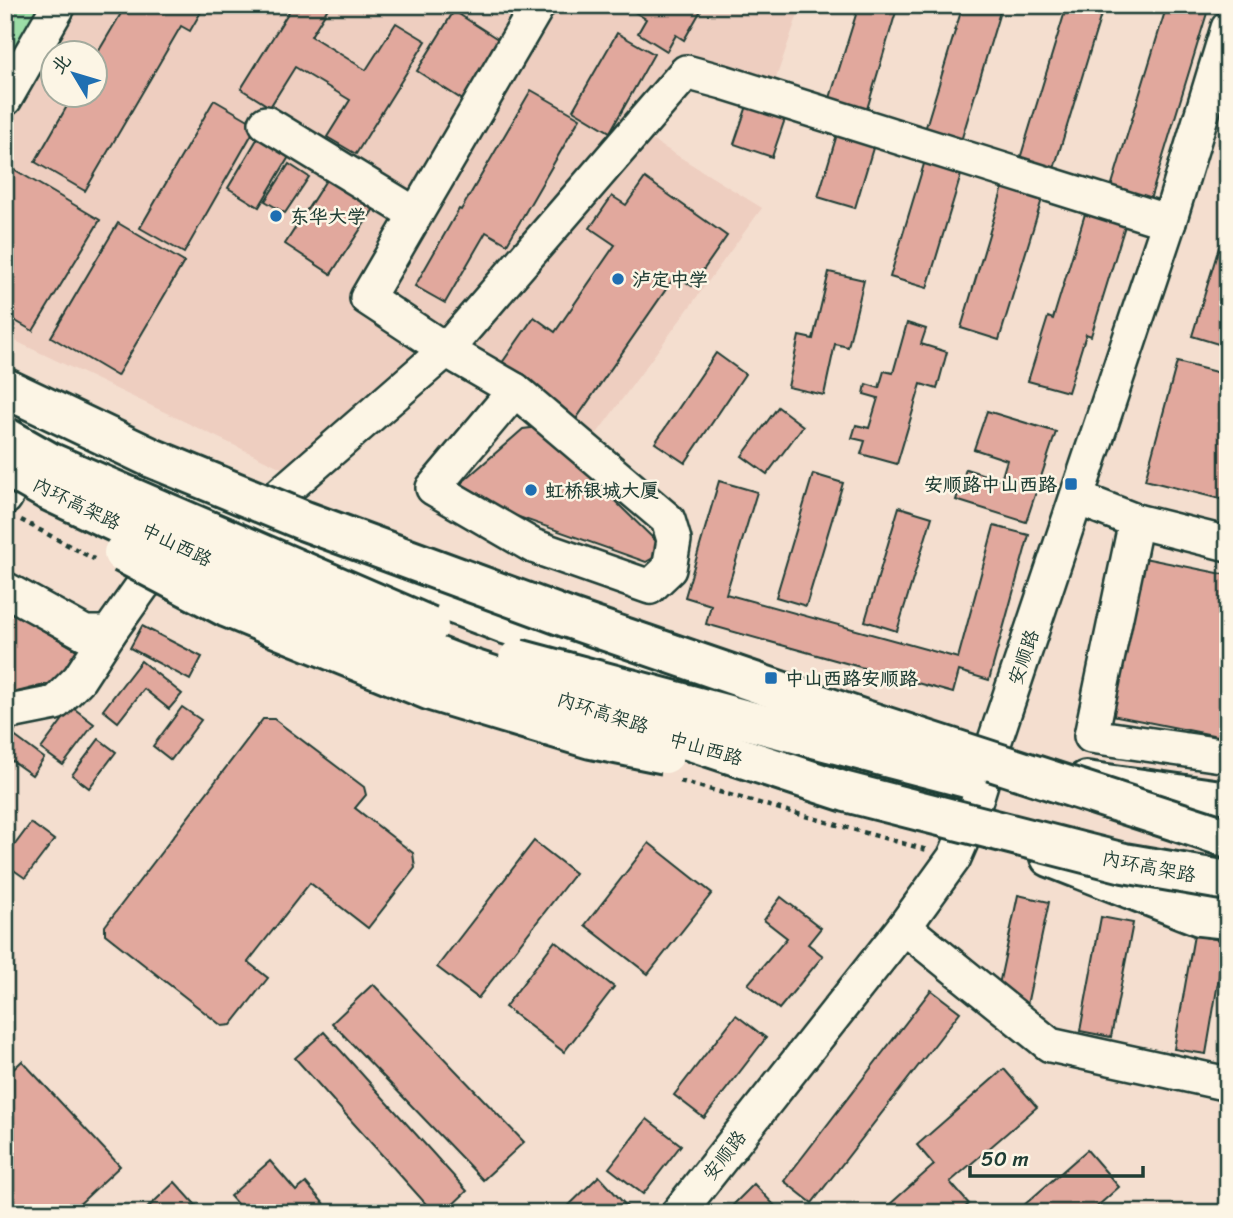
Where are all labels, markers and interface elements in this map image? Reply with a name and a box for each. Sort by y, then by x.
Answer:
north arrow [38,38,108,108]
text: 北 [42,46,80,81]
place label: 东华大学 [290,200,366,233]
marker: 东华大学 [268,208,284,224]
place label: 泸定中学 [632,263,708,296]
marker: 泸定中学 [610,271,626,287]
street label: 内环高架路 [27,468,127,539]
place label: 安顺路中山西路 [924,468,1057,501]
place label: 虹桥银城大厦 [545,474,659,507]
marker: 安顺路中山西路 [1063,476,1079,492]
marker: 虹桥银城大厦 [523,482,539,498]
street label: 中山西路 [135,513,218,576]
street label: 安顺路 [999,625,1048,689]
place label: 中山西路安顺路 [785,662,918,695]
marker: 中山西路安顺路 [763,670,779,686]
street label: 内环高架路 [553,682,653,743]
street label: 中山西路 [665,722,747,775]
street label: 内环高架路 [1099,841,1199,892]
street label: 安顺路 [694,1123,755,1188]
scale bar [970,1134,1144,1178]
text: 50 m [981,1140,1029,1178]

